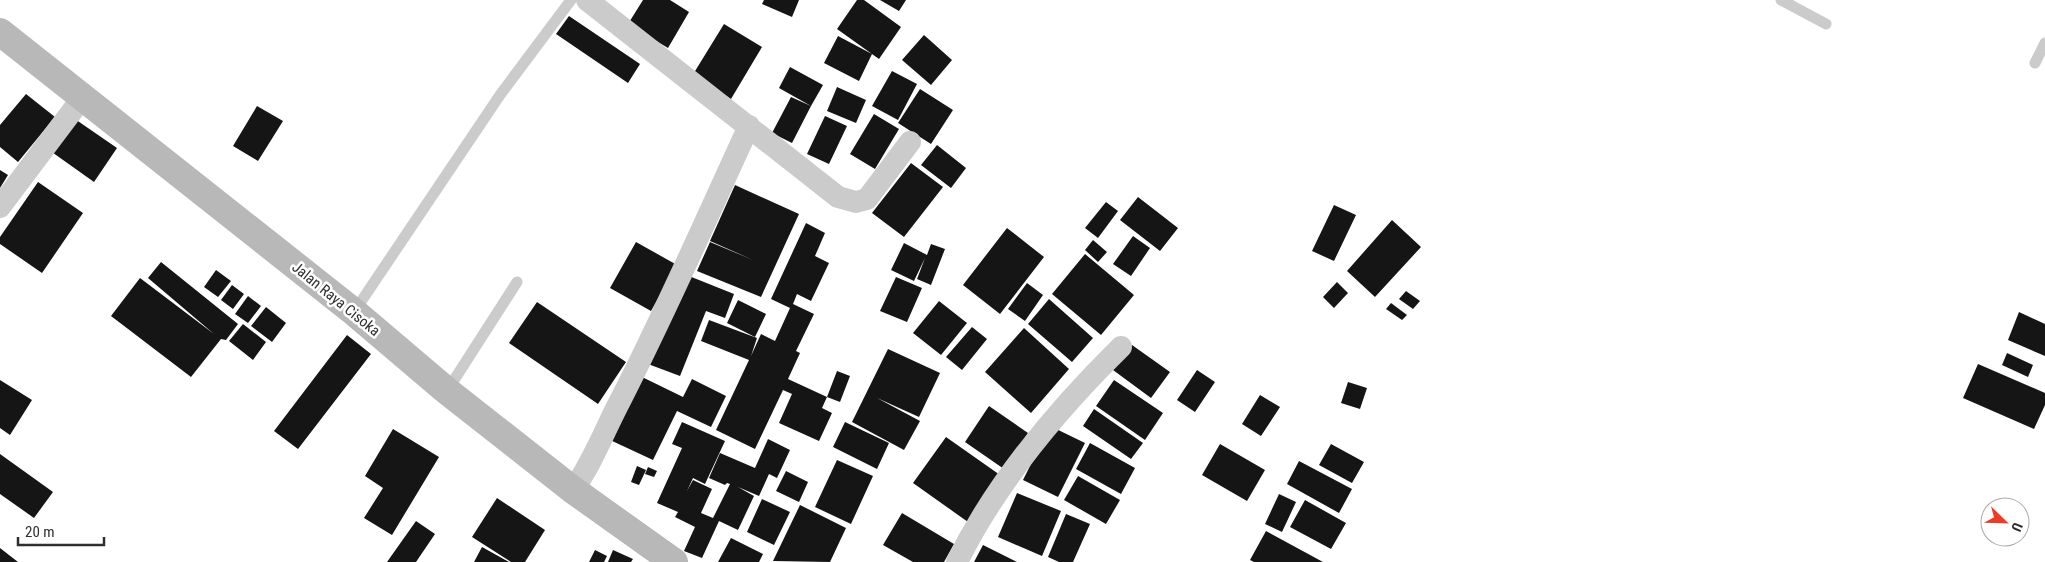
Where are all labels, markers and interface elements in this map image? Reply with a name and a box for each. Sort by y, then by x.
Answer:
street label: Jalan Raya Cisoka [288,258,384,340]
north arrow [1980,497,2030,547]
scale bar [18,514,104,546]
text: U [2008,520,2026,534]
text: 20 m [25,523,55,541]

